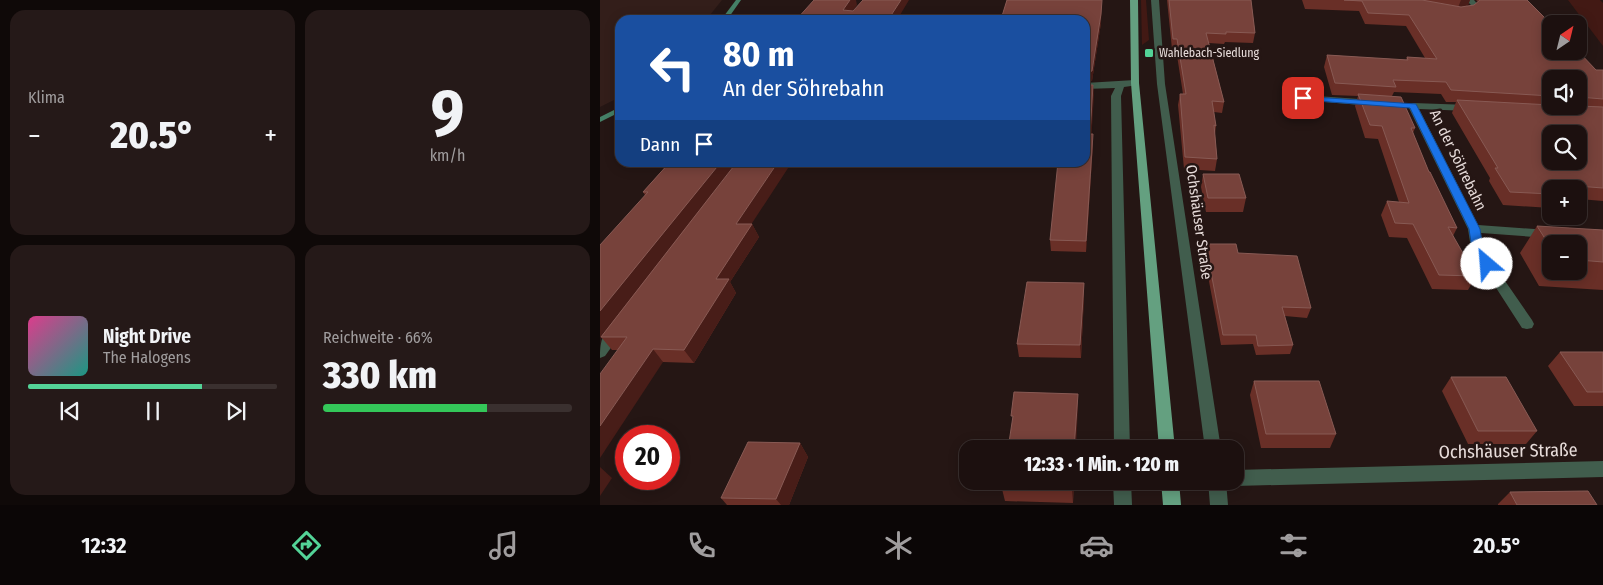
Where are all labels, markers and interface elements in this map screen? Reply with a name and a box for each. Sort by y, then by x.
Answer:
north arrow [1542,15,1588,60]
map controls [1542,15,1587,280]
text: 80 m [723,33,795,75]
icon: left [640,35,705,100]
place label: Wahlebach-Siedlung [1159,46,1260,60]
marker: Wahlebach-Siedlung [1143,47,1155,59]
button: sound [1542,70,1587,115]
text: 9 [431,74,464,152]
text: An der Söhrebahn [723,75,884,102]
pin [1282,77,1324,119]
icon: arrive [1289,84,1317,112]
text: Klima [28,88,65,107]
street label: An der Söhrebahn [1426,107,1490,213]
text: 20.5° [110,112,195,158]
text: − [28,119,41,152]
text: + [264,119,277,152]
button: search [1542,125,1587,170]
icon: arrive [690,130,718,158]
text: Dann [640,133,680,156]
text: km/h [430,146,465,165]
street label: Ochshäuser Straße [1182,163,1216,281]
button: + [1542,180,1587,225]
button: − [1542,235,1587,280]
position arrow [1460,237,1512,289]
text: Night Drive [103,325,191,348]
text: Reichweite · 66% [323,328,433,347]
text: The Halogens [103,348,191,367]
text: 330 km [323,352,437,398]
icon: previous [56,397,84,425]
icon: pause [139,397,167,425]
icon: next [222,397,250,425]
speed limit sign: 20 [615,425,680,490]
street label: Ochshäuser Straße [1438,439,1578,463]
text: 12:33 · 1 Min. · 120 m [1024,453,1179,476]
icon: directions [289,528,324,563]
icon: music [486,528,521,563]
icon: phone [684,528,719,563]
icon: climate [881,528,916,563]
icon: car [1079,528,1114,563]
icon: filters [1276,528,1311,563]
text: 12:32 [81,532,127,559]
text: 20.5° [1473,532,1522,559]

